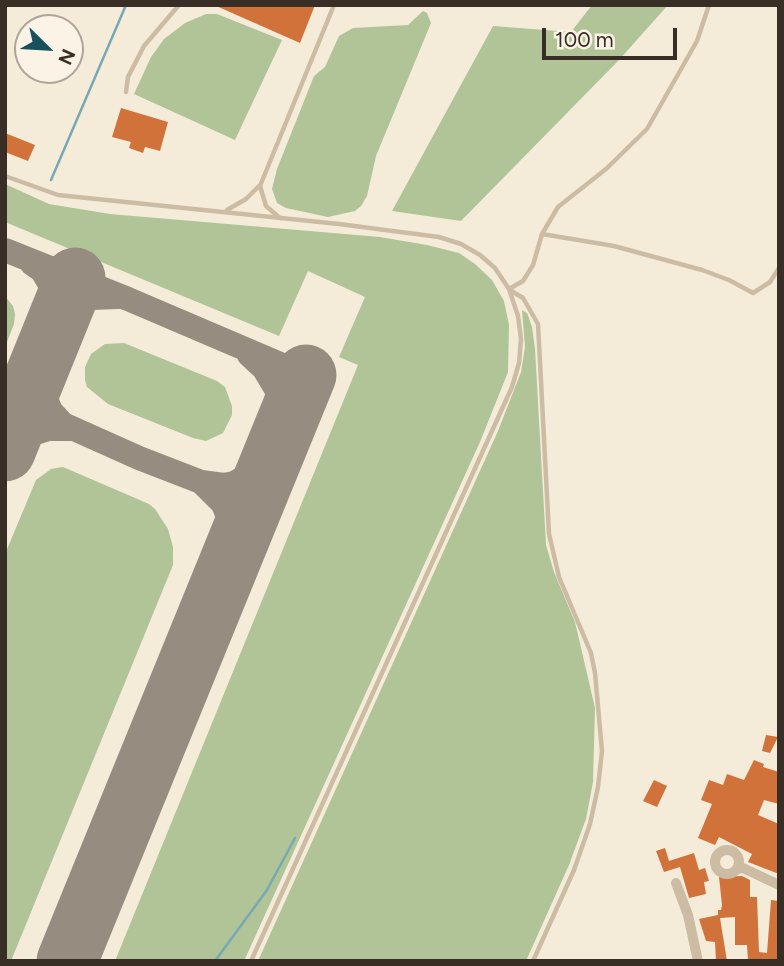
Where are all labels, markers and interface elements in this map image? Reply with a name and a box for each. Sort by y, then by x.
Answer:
north arrow [14,14,84,84]
scale bar [546,14,681,58]
text: 100 m [555,27,614,52]
text: N [53,46,80,68]

